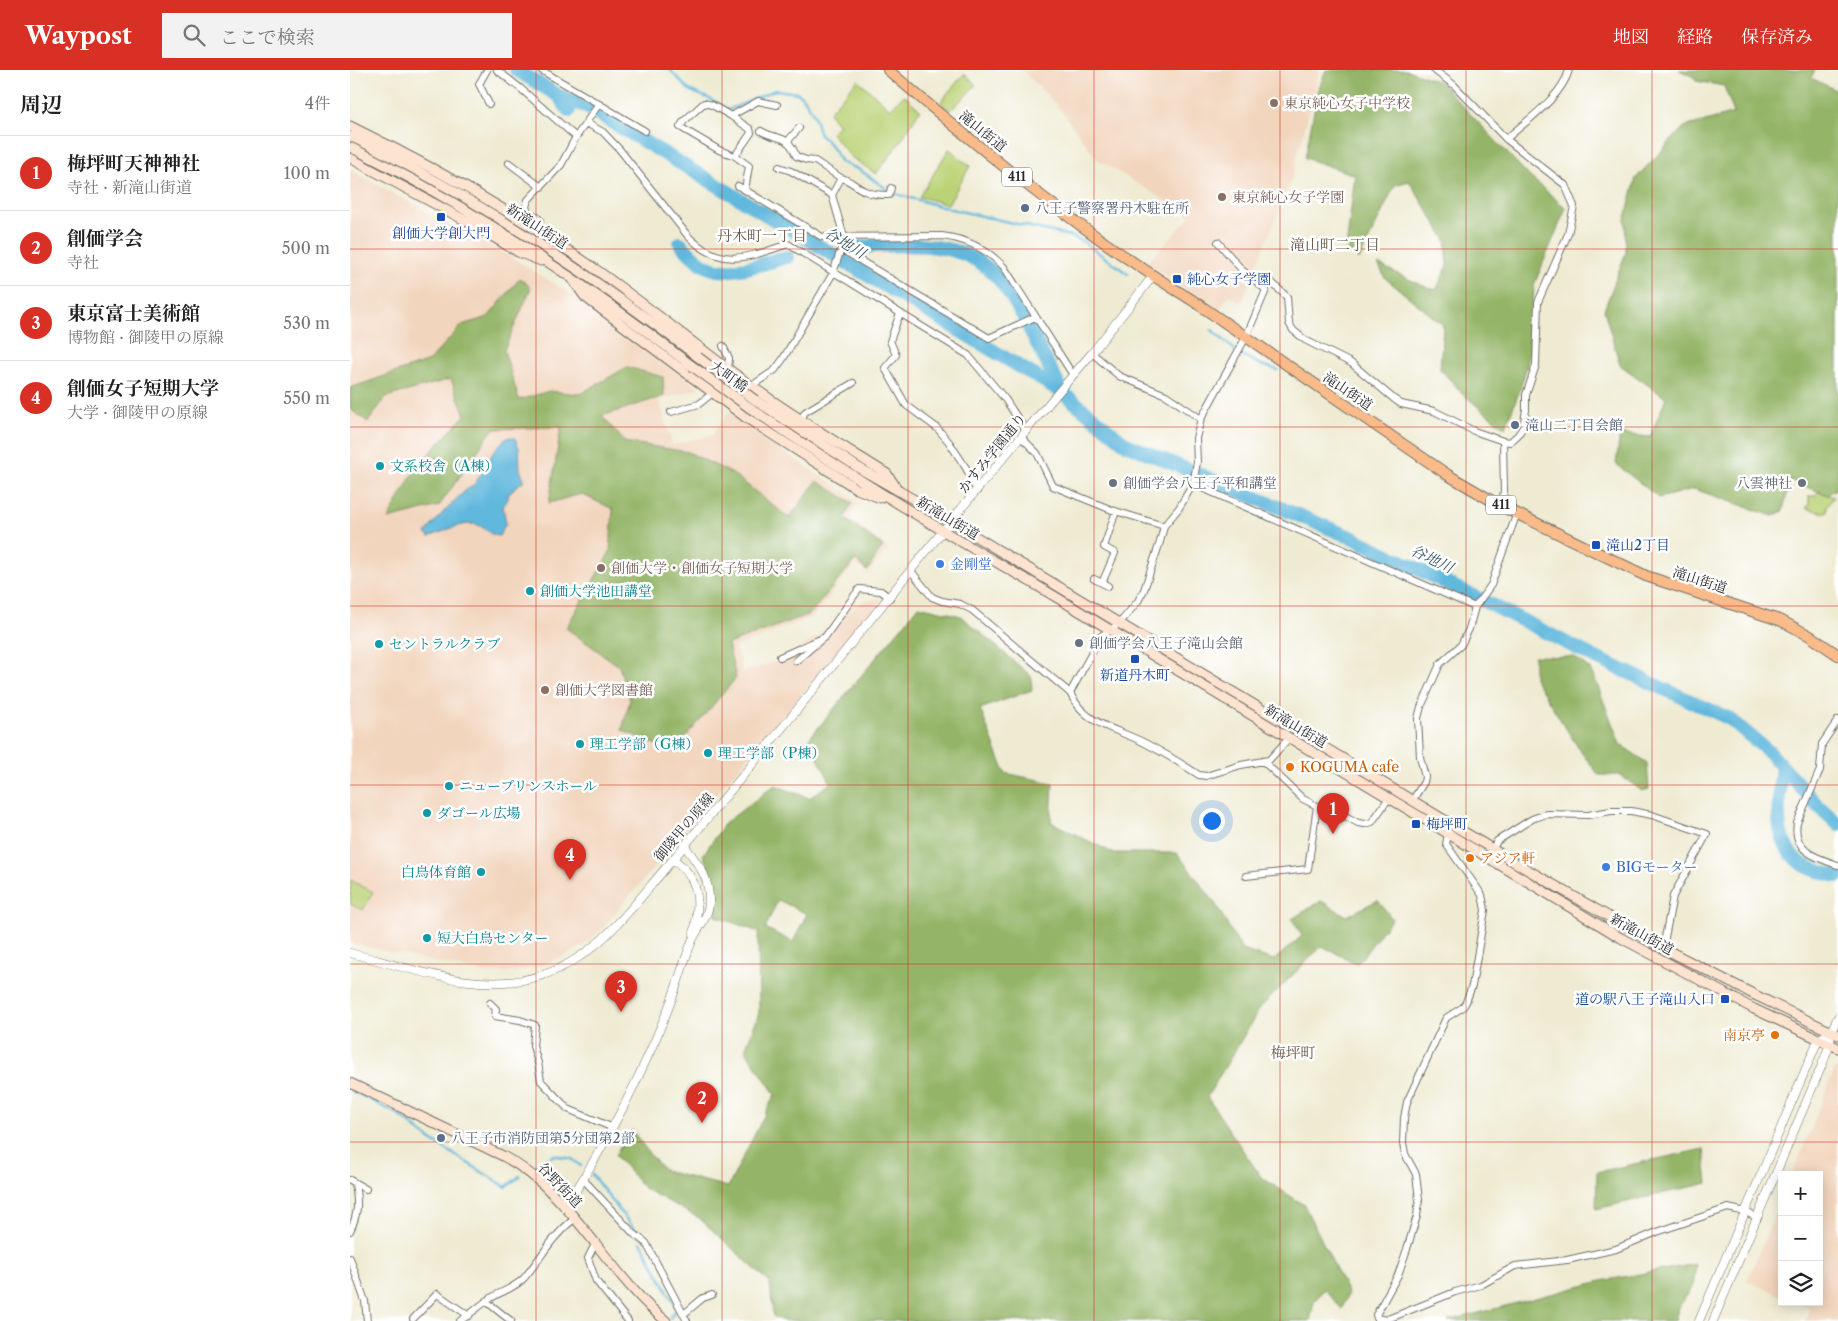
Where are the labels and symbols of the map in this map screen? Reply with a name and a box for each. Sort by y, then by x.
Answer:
place label: 東京純心女子中学校 [1284,94,1410,112]
marker: 東京純心女子中学校 [1268,97,1280,109]
street label: 滝山街道 [956,106,1010,156]
road number: 411 [1002,168,1032,186]
place label: 東京純心女子学園 [1232,188,1344,206]
marker: 東京純心女子学園 [1216,191,1228,203]
street label: 新滝山街道 [503,199,571,253]
place label: 八王子警察署丹木駐在所 [1035,199,1189,217]
marker: 八王子警察署丹木駐在所 [1019,202,1031,214]
marker: 創価大学創大門 [435,211,447,223]
water label: 谷地川 [821,223,871,263]
place label: 創価大学創大門 [392,224,490,242]
district label: 丹木町一丁目 [717,226,807,245]
district label: 滝山町二丁目 [1290,235,1380,254]
place label: 純心女子学園 [1187,270,1271,288]
marker: 純心女子学園 [1171,273,1183,285]
street label: 大町橋 [707,356,751,396]
street label: 滝山街道 [1320,368,1376,414]
street label: かすみ学園通り [954,409,1030,497]
place label: 滝山二丁目会館 [1525,416,1623,434]
marker: 滝山二丁目会館 [1509,419,1521,431]
place label: 文系校舎（A棟） [390,457,498,475]
marker: 文系校舎（A棟） [374,460,386,472]
place label: 創価学会八王子平和講堂 [1123,474,1277,492]
place label: 八雲神社 [1736,474,1792,492]
marker: 創価学会八王子平和講堂 [1107,477,1119,489]
marker: 八雲神社 [1796,477,1808,489]
street label: 新滝山街道 [913,492,983,544]
road number: 411 [1486,496,1516,514]
place label: 滝山2丁目 [1606,536,1670,554]
marker: 滝山2丁目 [1590,539,1602,551]
water label: 谷地川 [1408,540,1458,578]
place label: 金剛堂 [950,555,992,573]
marker: 金剛堂 [934,558,946,570]
place label: 創価大学・創価女子短期大学 [611,559,793,577]
marker: 創価大学・創価女子短期大学 [595,562,607,574]
street label: 滝山街道 [1671,563,1729,597]
place label: 創価大学池田講堂 [540,582,652,600]
marker: 創価大学池田講堂 [524,585,536,597]
place label: 創価学会八王子滝山会館 [1089,634,1243,652]
place label: セントラルクラブ [389,635,500,653]
marker: 創価学会八王子滝山会館 [1073,637,1085,649]
marker: セントラルクラブ [373,638,385,650]
marker: 新道丹木町 [1129,653,1141,665]
place label: 新道丹木町 [1100,666,1170,684]
place label: 創価大学図書館 [555,681,653,699]
marker: 創価大学図書館 [539,684,551,696]
street label: 新滝山街道 [1261,700,1331,752]
place label: 理工学部（G棟） [590,735,699,753]
marker: 理工学部（G棟） [574,738,586,750]
place label: 理工学部（P棟） [718,744,825,762]
marker: 理工学部（P棟） [702,747,714,759]
place label: KOGUMA cafe [1300,758,1399,776]
marker: KOGUMA cafe [1284,761,1296,773]
place label: ニュープリンスホール [459,777,597,795]
marker: ニュープリンスホール [443,780,455,792]
street label: 御陵甲の原線 [650,789,718,865]
pin: 1 [1317,793,1349,834]
place label: ダゴール広場 [437,804,521,822]
marker: ダゴール広場 [421,807,433,819]
your location [1199,808,1225,834]
place label: 梅坪町 [1426,815,1468,833]
marker: 梅坪町 [1410,818,1422,830]
pin: 4 [554,839,586,880]
place label: アジア軒 [1480,849,1535,867]
marker: アジア軒 [1464,852,1476,864]
place label: BIGモーター [1616,858,1698,876]
marker: BIGモーター [1600,861,1612,873]
place label: 白鳥体育館 [401,863,471,881]
marker: 白鳥体育館 [475,866,487,878]
street label: 新滝山街道 [1607,909,1677,959]
place label: 短大白鳥センター [437,929,548,947]
marker: 短大白鳥センター [421,932,433,944]
pin: 3 [605,971,637,1012]
place label: 道の駅八王子滝山入口 [1575,990,1715,1008]
marker: 道の駅八王子滝山入口 [1719,993,1731,1005]
place label: 南京亭 [1723,1026,1765,1044]
marker: 南京亭 [1769,1029,1781,1041]
district label: 梅坪町 [1270,1043,1316,1062]
pin: 2 [686,1082,718,1123]
place label: 八王子市消防団第5分団第2部 [451,1129,635,1147]
marker: 八王子市消防団第5分団第2部 [435,1132,447,1144]
street label: 谷野街道 [534,1159,586,1211]

